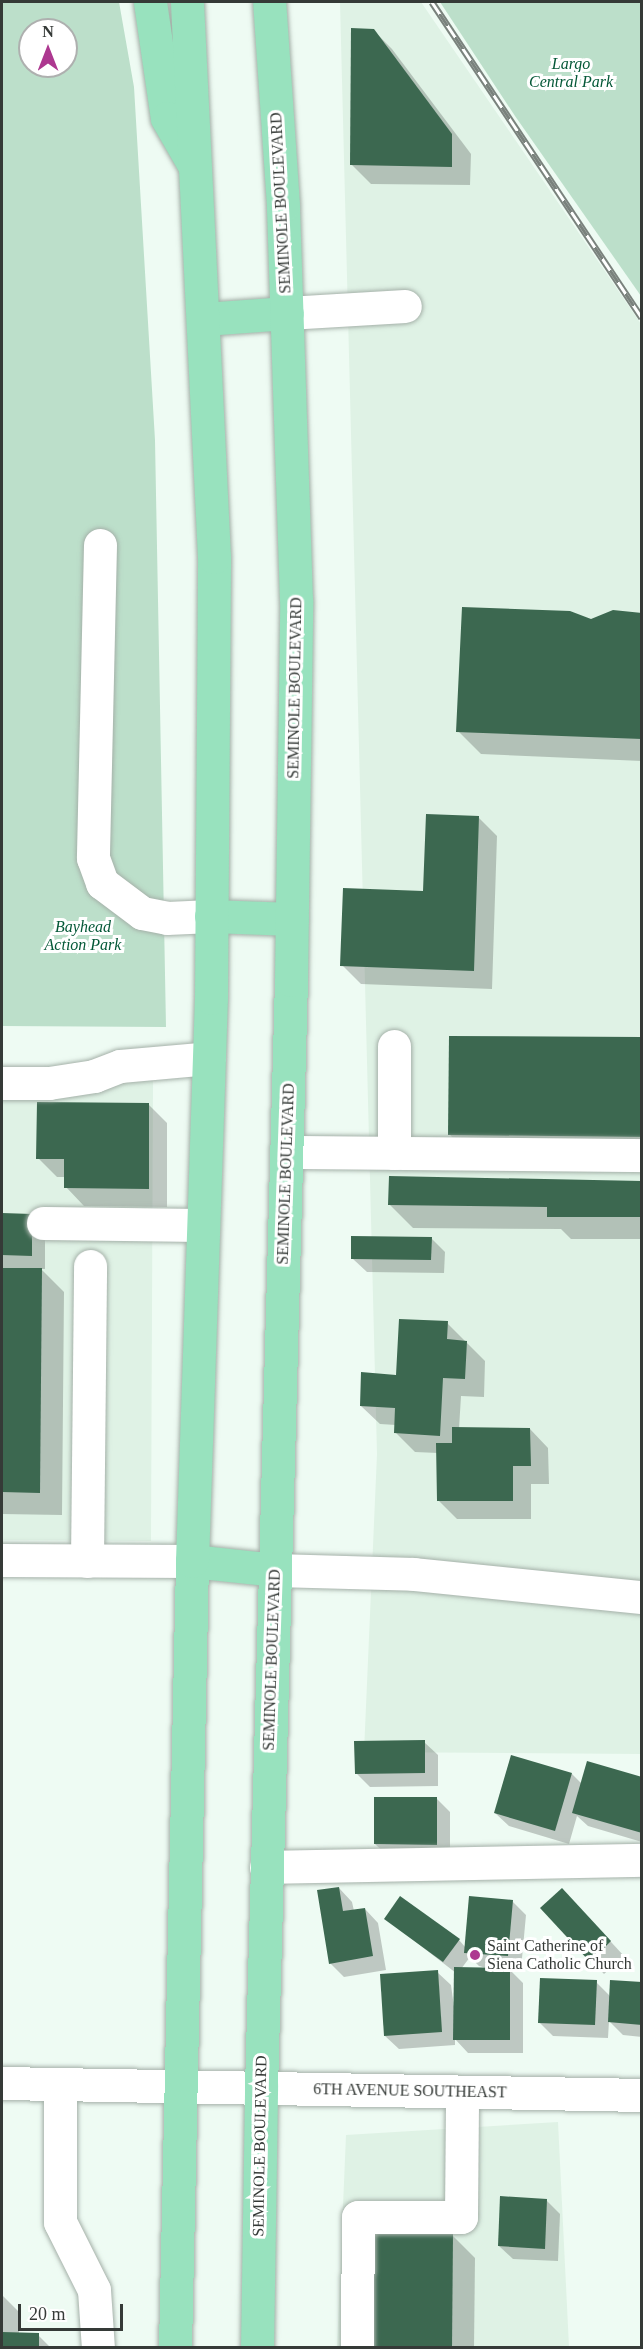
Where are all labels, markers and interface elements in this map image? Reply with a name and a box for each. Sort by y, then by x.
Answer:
north arrow [18,18,78,78]
text: N [42,23,54,40]
park label: Largo Central Park [529,54,613,92]
street label: SEMINOLE BOULEVARD [267,112,295,294]
street label: SEMINOLE BOULEVARD [284,597,306,779]
park label: Bayhead Action Park [45,917,121,955]
street label: SEMINOLE BOULEVARD [273,1083,299,1265]
street label: SEMINOLE BOULEVARD [259,1569,285,1751]
place label: Saint Catherine of Siena Catholic Church [487,1936,632,1974]
marker: Saint Catherine of Siena Catholic Church [468,1948,482,1962]
street label: SEMINOLE BOULEVARD [249,2055,271,2237]
street label: 6TH AVENUE SOUTHEAST [313,2080,507,2102]
scale bar [21,2292,126,2330]
text: 20 m [29,2304,66,2324]

